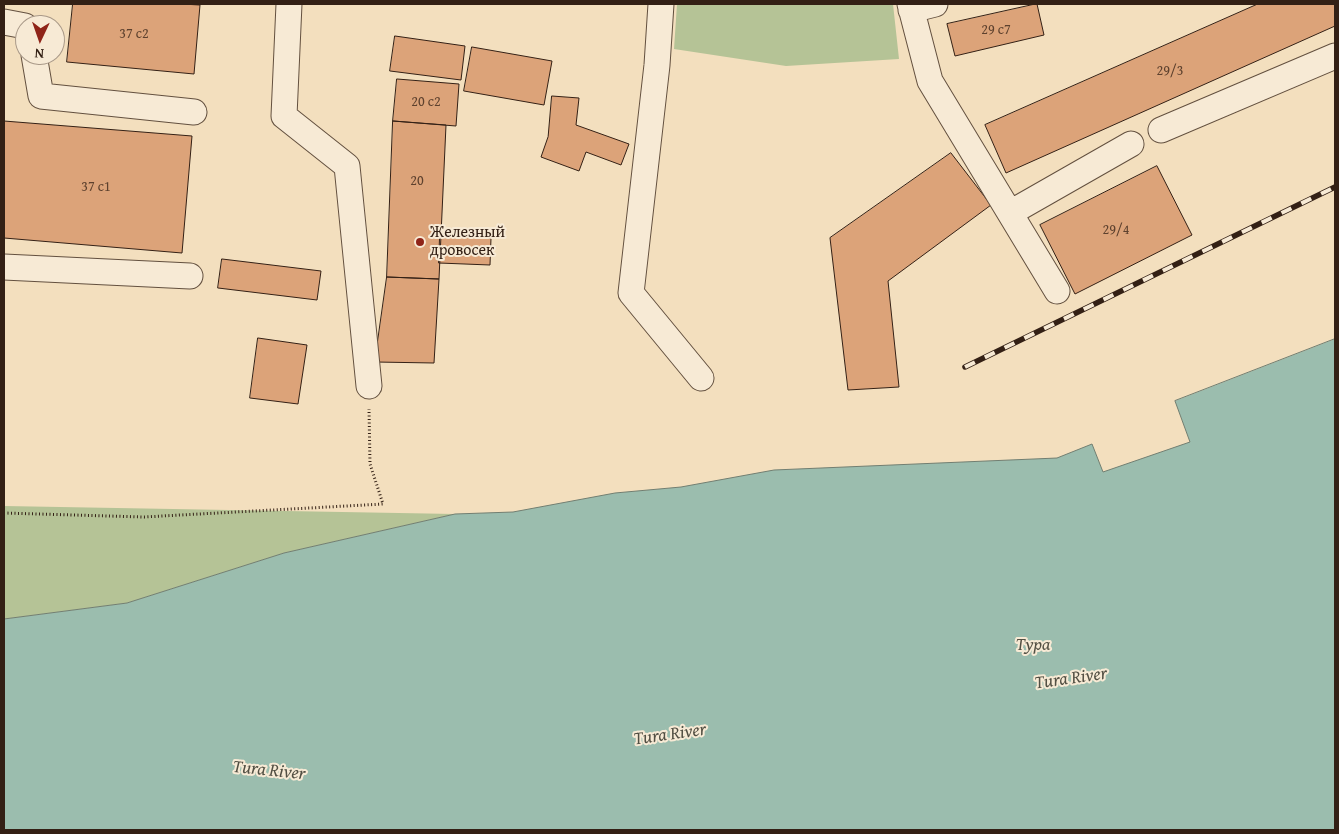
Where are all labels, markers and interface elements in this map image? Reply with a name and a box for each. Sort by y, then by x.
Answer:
north arrow [15,15,65,65]
house number: 29 с7 [981,22,1011,38]
house number: 37 с2 [119,26,149,42]
text: N [34,44,44,64]
house number: 29/3 [1157,63,1183,79]
house number: 20 с2 [411,94,441,110]
house number: 20 [410,173,424,189]
house number: 37 с1 [81,179,111,195]
house number: 29/4 [1103,222,1129,238]
place label: Железный дровосек [430,223,505,261]
marker: Железный дровосек [414,236,426,248]
water label: Тура [1016,634,1050,656]
water label: Tura River [1033,663,1109,695]
water label: Tura River [632,719,708,751]
water label: Tura River [232,756,306,786]

